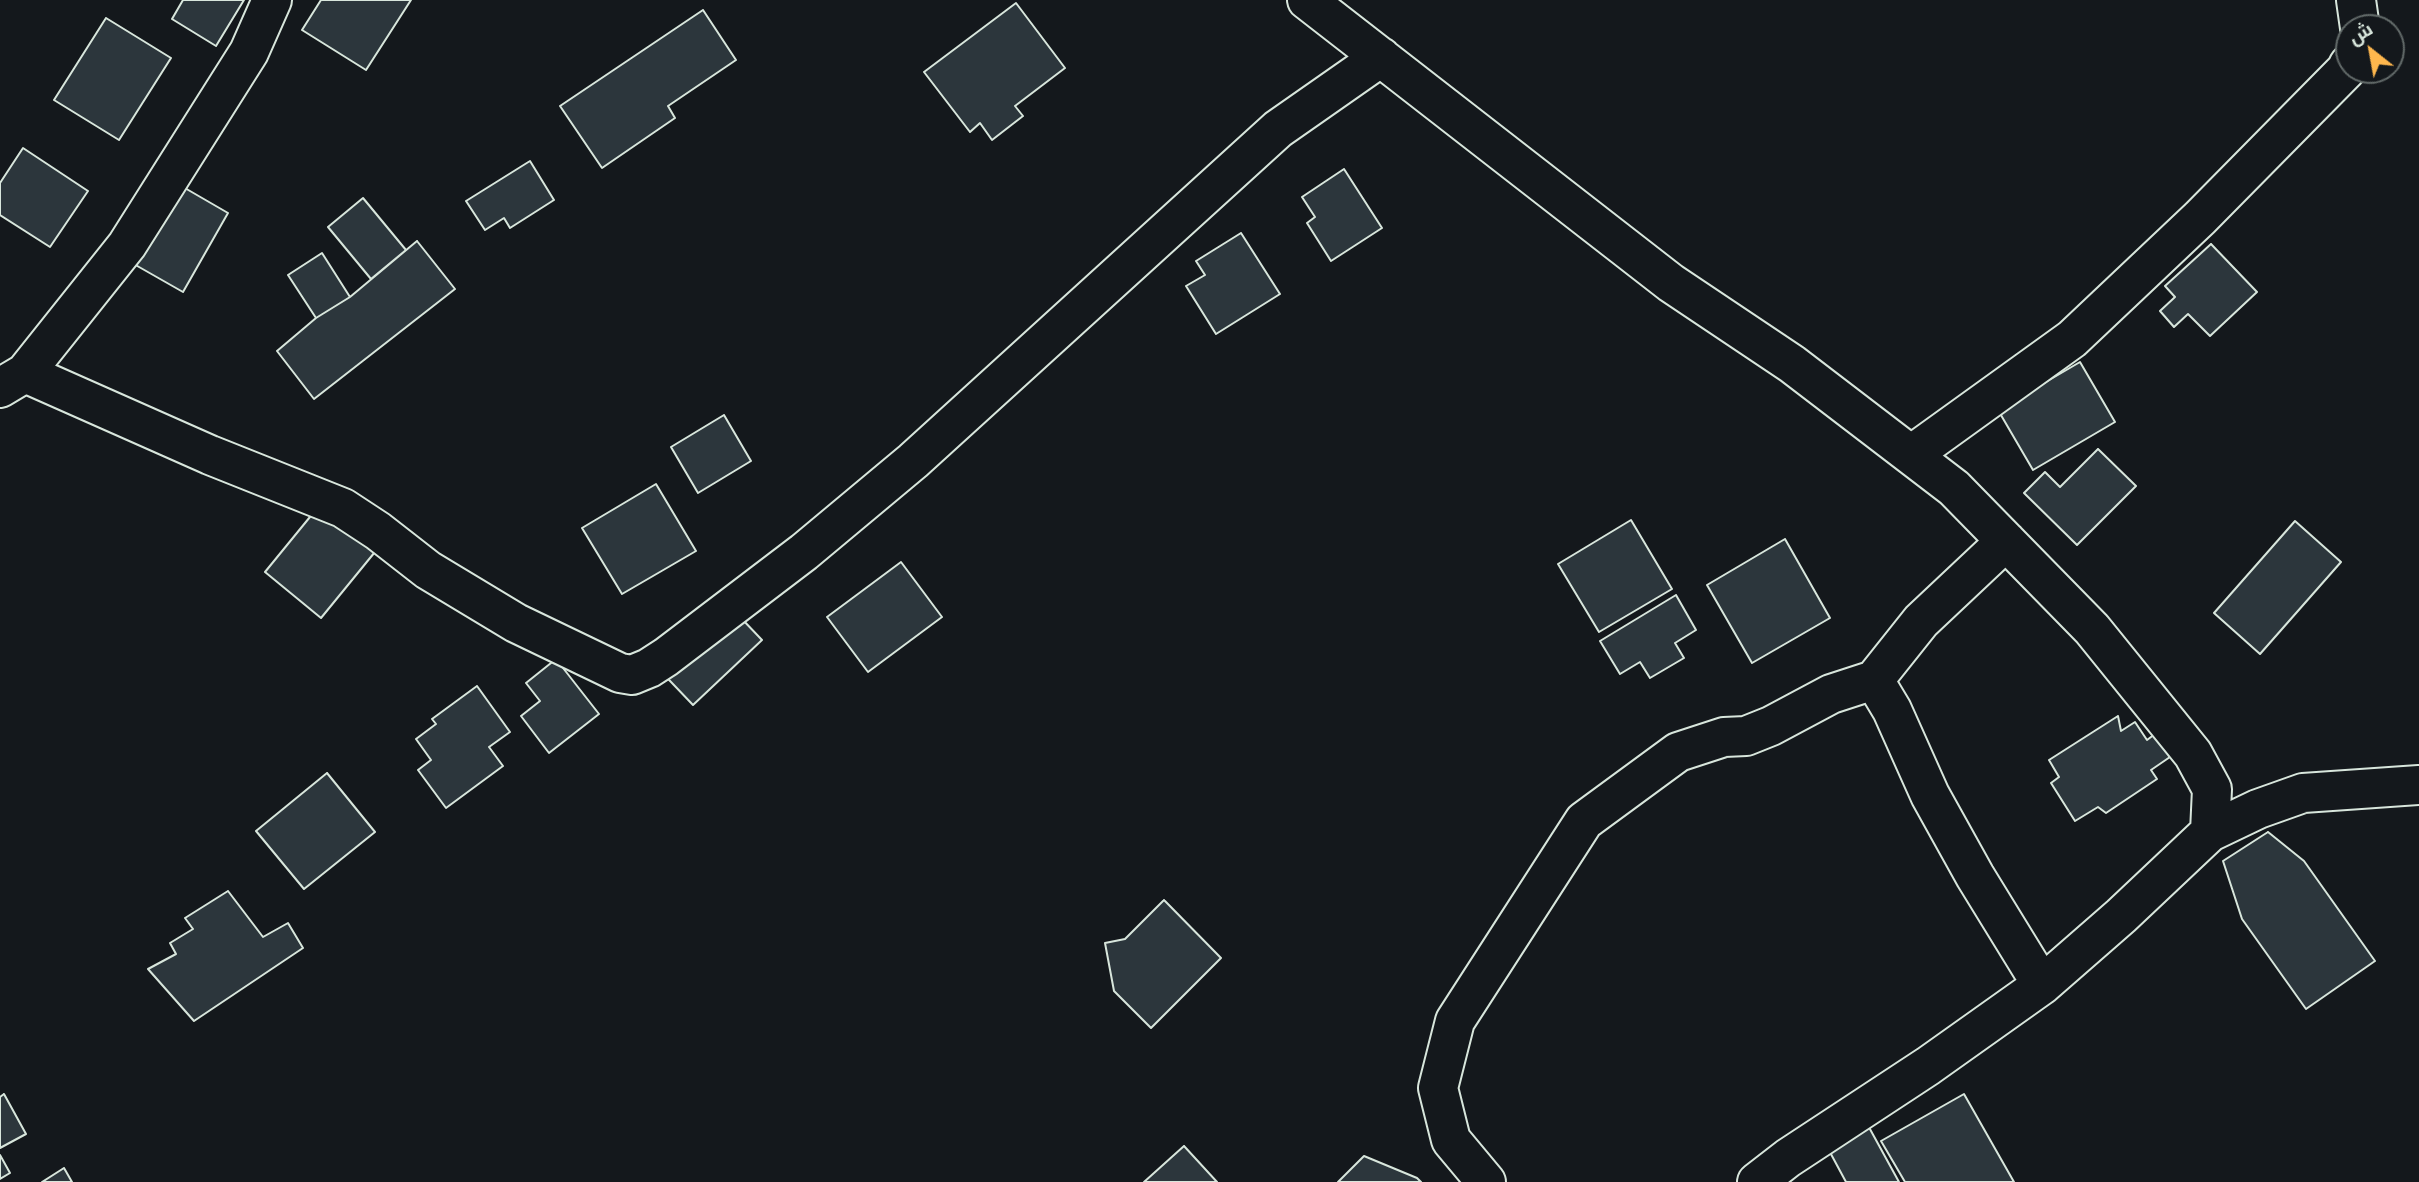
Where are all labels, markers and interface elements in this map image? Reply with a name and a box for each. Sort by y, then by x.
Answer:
north arrow [2335,14,2405,84]
text: ش [2343,15,2377,50]

